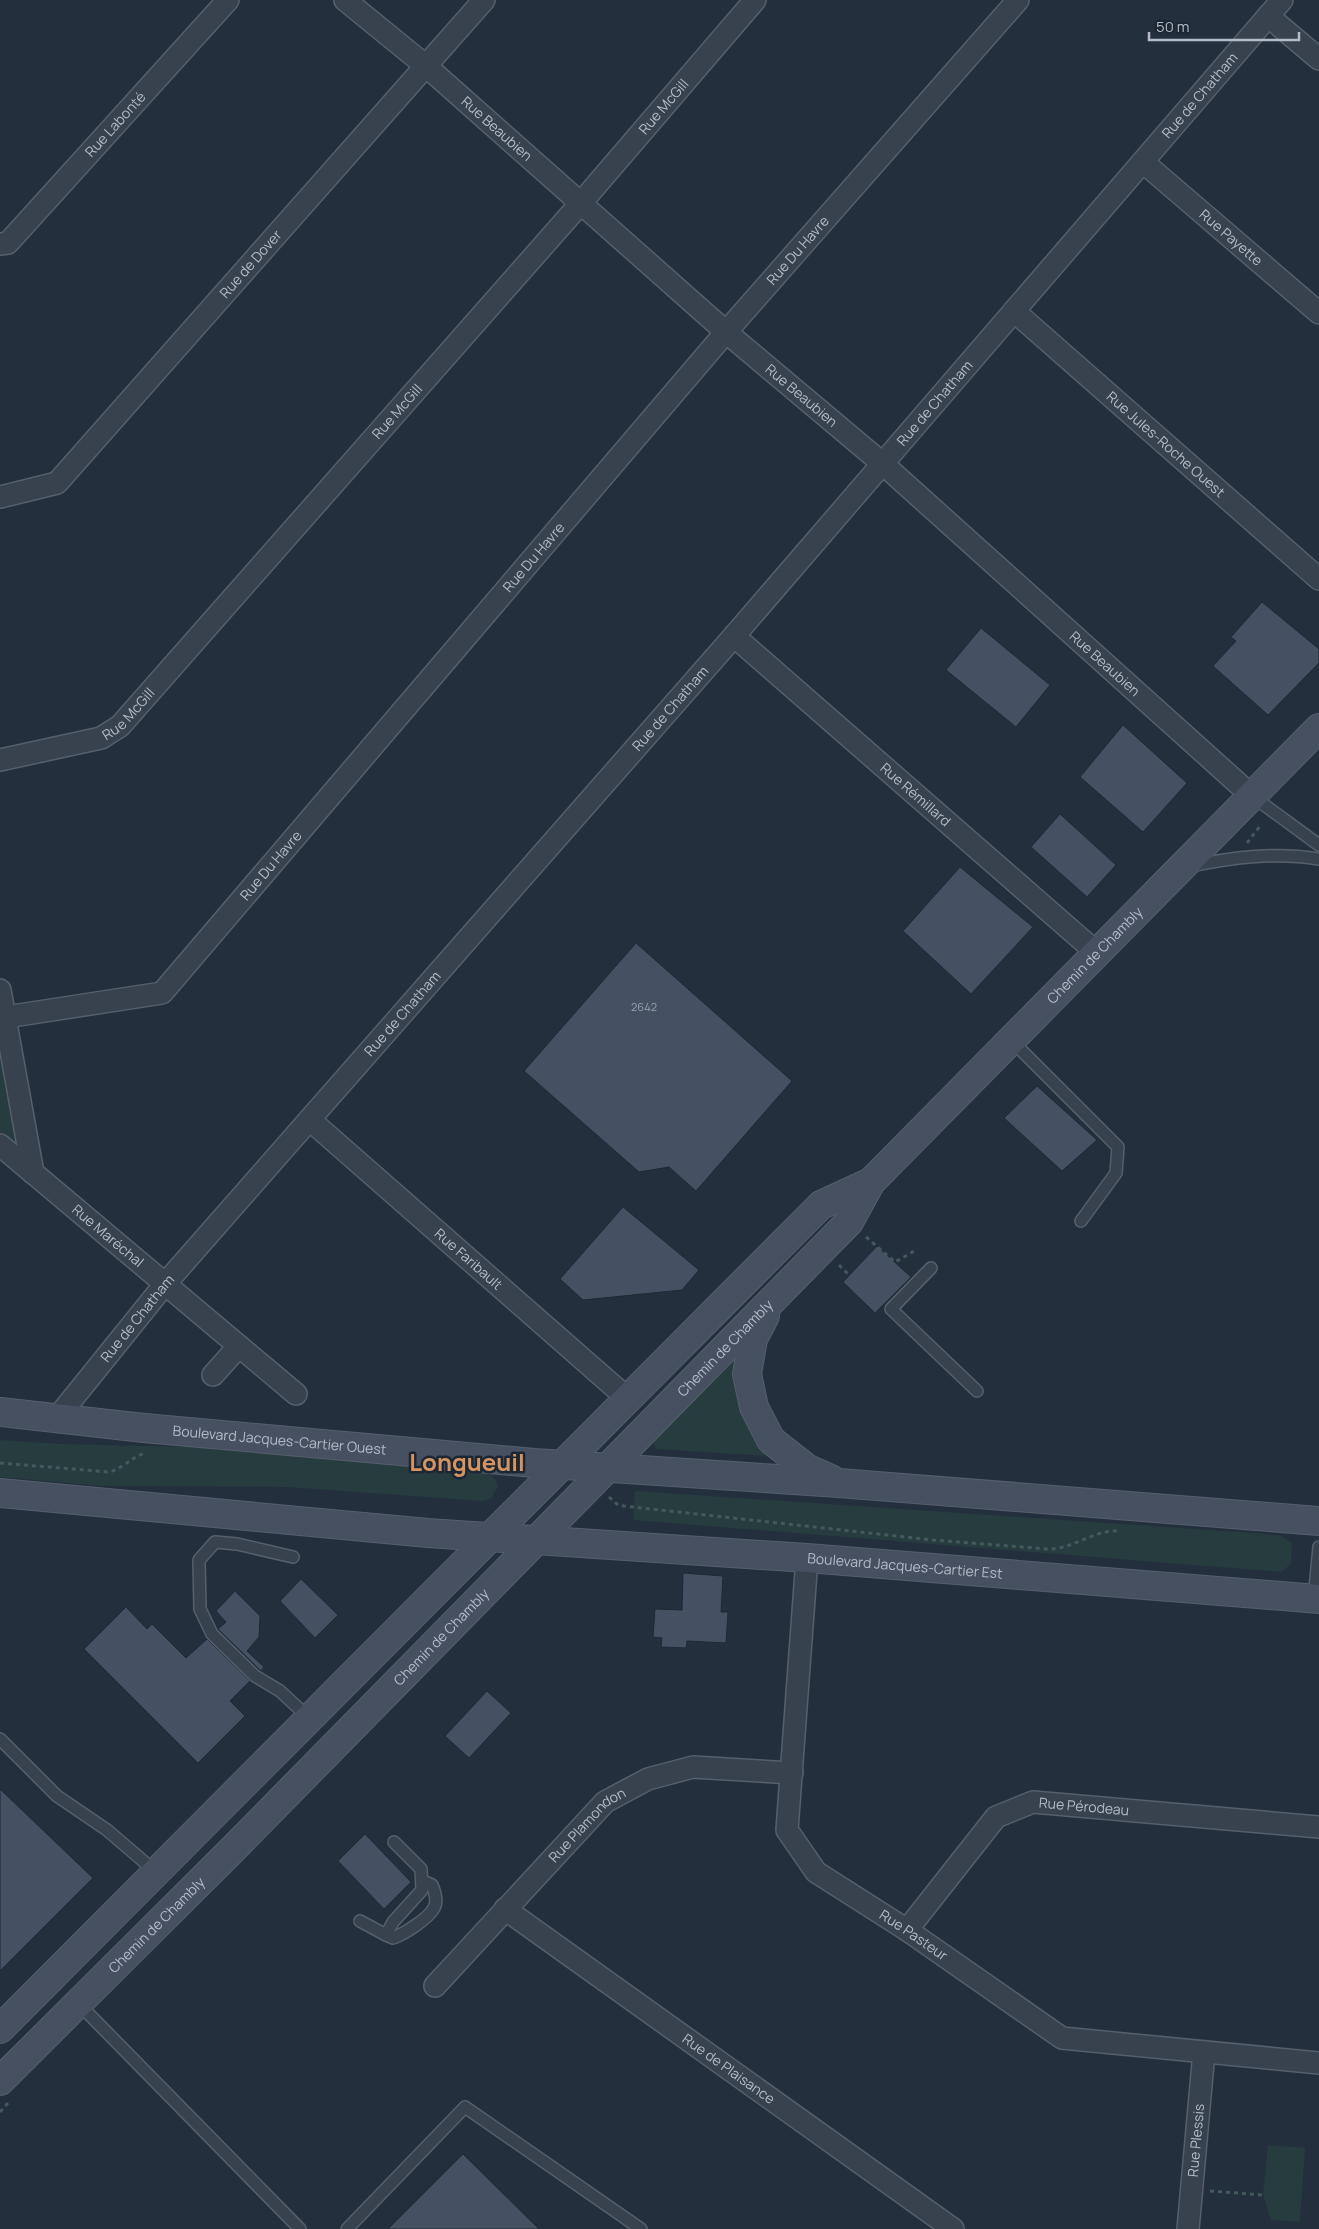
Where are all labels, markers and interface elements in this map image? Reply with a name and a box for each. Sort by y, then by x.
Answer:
scale bar [1149,10,1299,42]
text: 50 m [1156,16,1190,37]
street label: Rue de Chatham [1157,48,1242,142]
street label: Rue McGill [634,74,692,138]
street label: Rue Labonté [80,87,149,161]
street label: Rue Beaubien [458,92,537,165]
street label: Rue Payette [1196,205,1267,270]
street label: Rue Du Havre [762,211,833,289]
street label: Rue de Dover [215,226,285,302]
street label: Rue de Chatham [892,356,977,449]
street label: Rue Beaubien [762,359,842,431]
street label: Rue McGill [367,380,426,443]
street label: Rue Jules-Roche Ouest [1103,387,1230,501]
street label: Rue Du Havre [498,518,568,596]
street label: Rue Beaubien [1066,626,1145,700]
street label: Rue de Chatham [627,662,713,755]
street label: Rue McGill [98,683,158,744]
street label: Rue Rémillard [877,758,955,830]
street label: Rue Du Havre [235,826,306,904]
street label: Chemin de Chambly [1042,902,1147,1007]
street label: Rue de Chatham [360,967,445,1060]
house number: 2642 [631,999,657,1014]
street label: Rue Maréchal [68,1200,148,1271]
street label: Rue Faribault [431,1224,507,1294]
street label: Rue de Chatham [96,1270,178,1366]
street label: Chemin de Chambly [673,1295,777,1400]
street label: Boulevard Jacques-Cartier Ouest [172,1421,388,1459]
district label: Longueuil [409,1445,525,1478]
street label: Boulevard Jacques-Cartier Est [807,1548,1004,1583]
street label: Chemin de Chambly [389,1584,493,1689]
street label: Rue Plamondon [544,1783,629,1866]
street label: Rue Pérodeau [1038,1793,1130,1819]
street label: Chemin de Chambly [104,1872,209,1977]
street label: Rue Pasteur [876,1905,952,1965]
street label: Rue de Plaisance [679,2029,779,2108]
street label: Rue Plessis [1183,2103,1208,2178]

